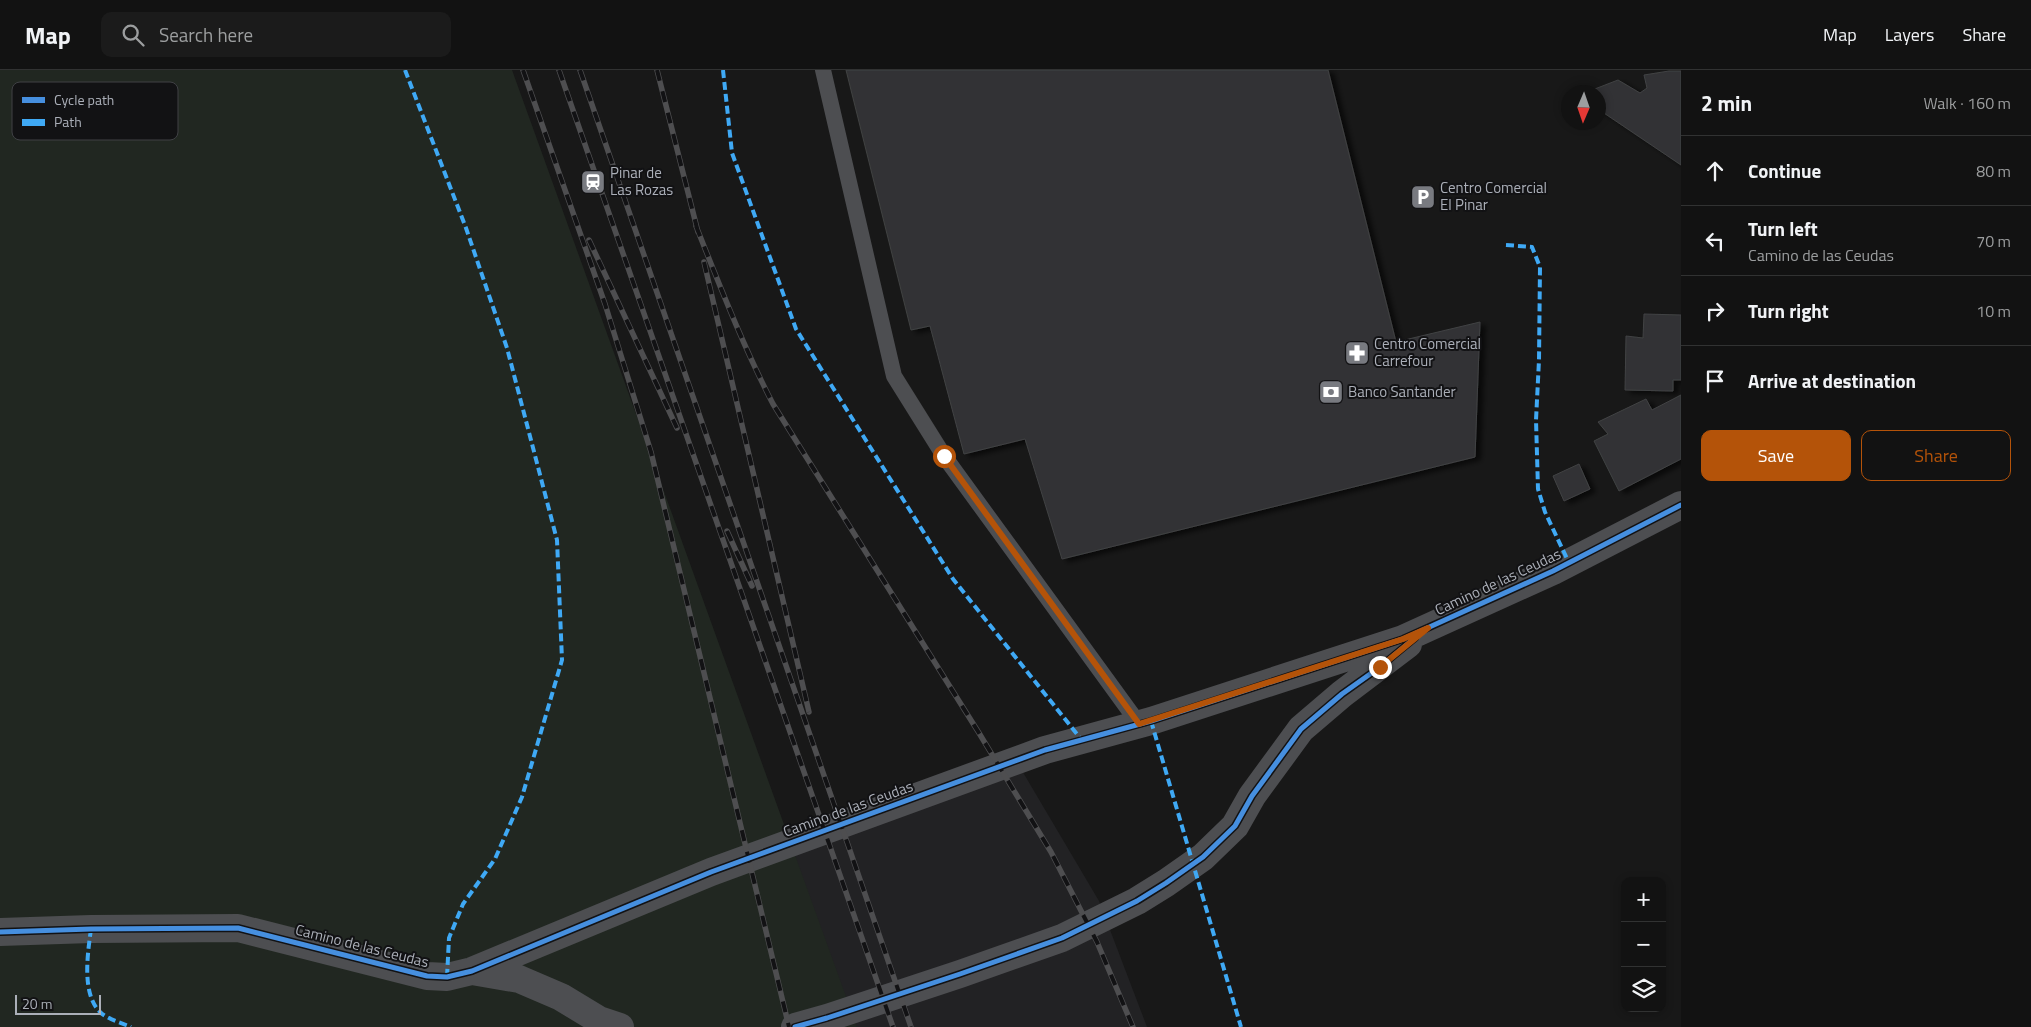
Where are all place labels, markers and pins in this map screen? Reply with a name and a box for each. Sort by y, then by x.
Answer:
place label: Pinar de Las Rozas [610,161,673,201]
station icon: Pinar de Las Rozas [580,169,606,195]
place label: Centro Comercial El Pinar [1440,176,1547,216]
parking icon: Centro Comercial El Pinar [1410,184,1436,210]
place label: Centro Comercial Carrefour [1374,332,1481,372]
pharmacy icon: Centro Comercial Carrefour [1344,340,1370,366]
bank icon: Banco Santander [1318,379,1344,405]
place label: Banco Santander [1348,380,1456,403]

